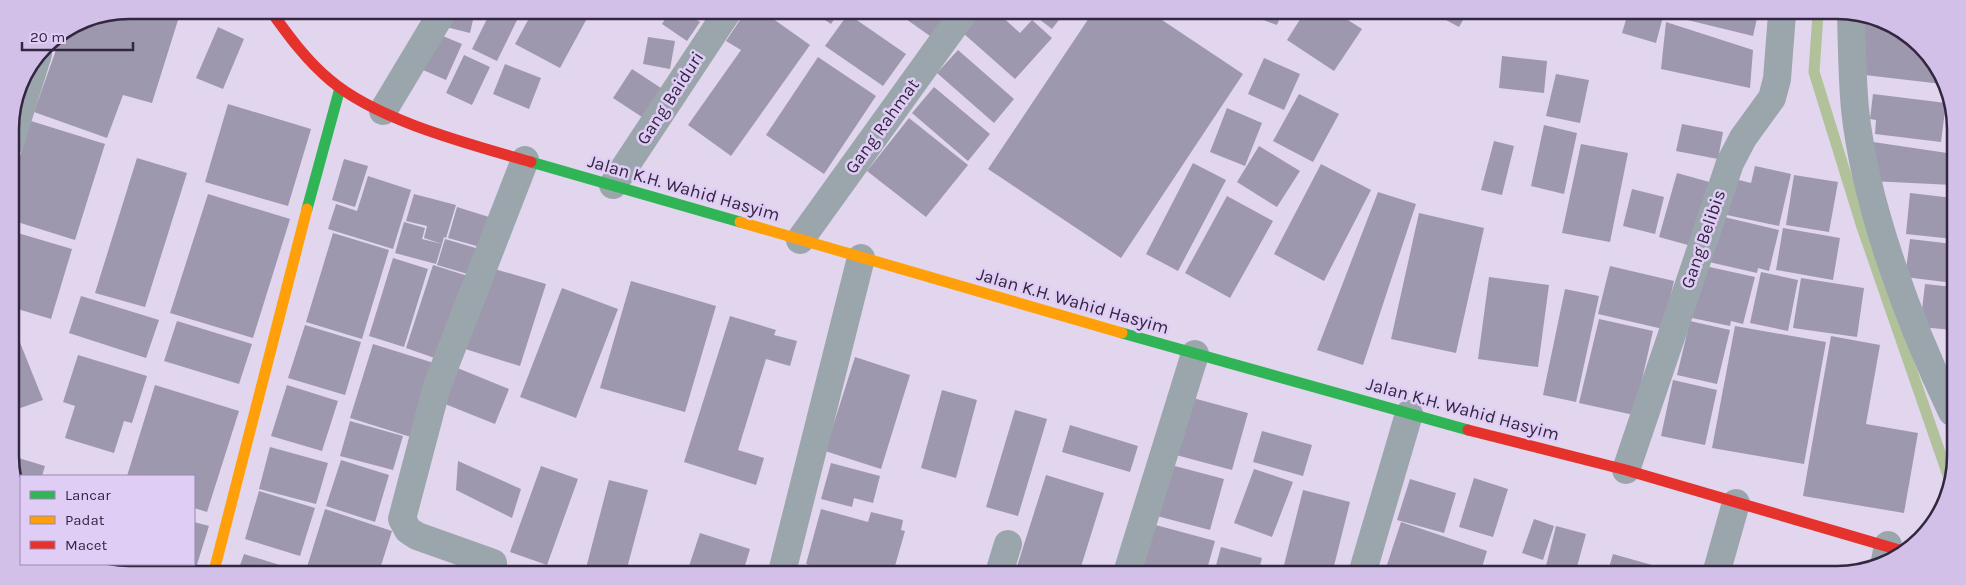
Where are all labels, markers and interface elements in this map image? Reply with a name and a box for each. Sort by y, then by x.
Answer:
scale bar [22,20,134,52]
text: 20 m [30,28,65,46]
street label: Gang Baiduri [632,47,708,149]
street label: Gang Rahmat [840,74,924,178]
street label: Jalan K.H. Wahid Hasyim [585,150,783,226]
street label: Gang Belibis [1676,187,1730,291]
street label: Jalan K.H. Wahid Hasyim [974,263,1172,339]
street label: Jalan K.H. Wahid Hasyim [1364,373,1562,445]
legend [20,475,195,565]
text: Lancar [65,486,111,504]
text: Padat [65,511,105,529]
text: Macet [65,536,107,554]

